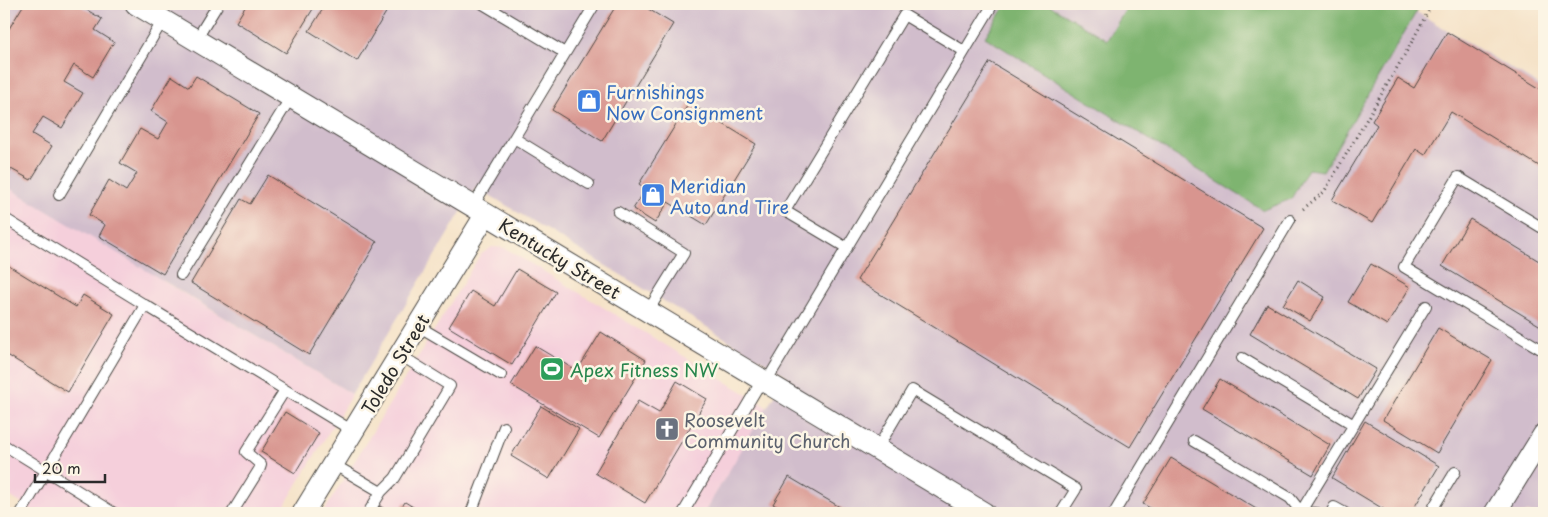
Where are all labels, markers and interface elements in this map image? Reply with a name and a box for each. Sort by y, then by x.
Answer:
place label: Furnishings Now Consignment [606,78,763,126]
shop icon: Furnishings Now Consignment [576,88,602,114]
place label: Meridian Auto and Tire [670,172,789,220]
shop icon: Meridian Auto and Tire [640,182,666,208]
street label: Kentucky Street [494,211,626,305]
street label: Toledo Street [354,309,436,419]
sports icon: Apex Fitness NW [539,356,565,382]
place label: Apex Fitness NW [570,356,718,383]
place label: Roosevelt Community Church [684,406,851,454]
church icon: Roosevelt Community Church [654,416,680,442]
scale bar [35,452,105,484]
text: 20 m [42,456,81,479]

